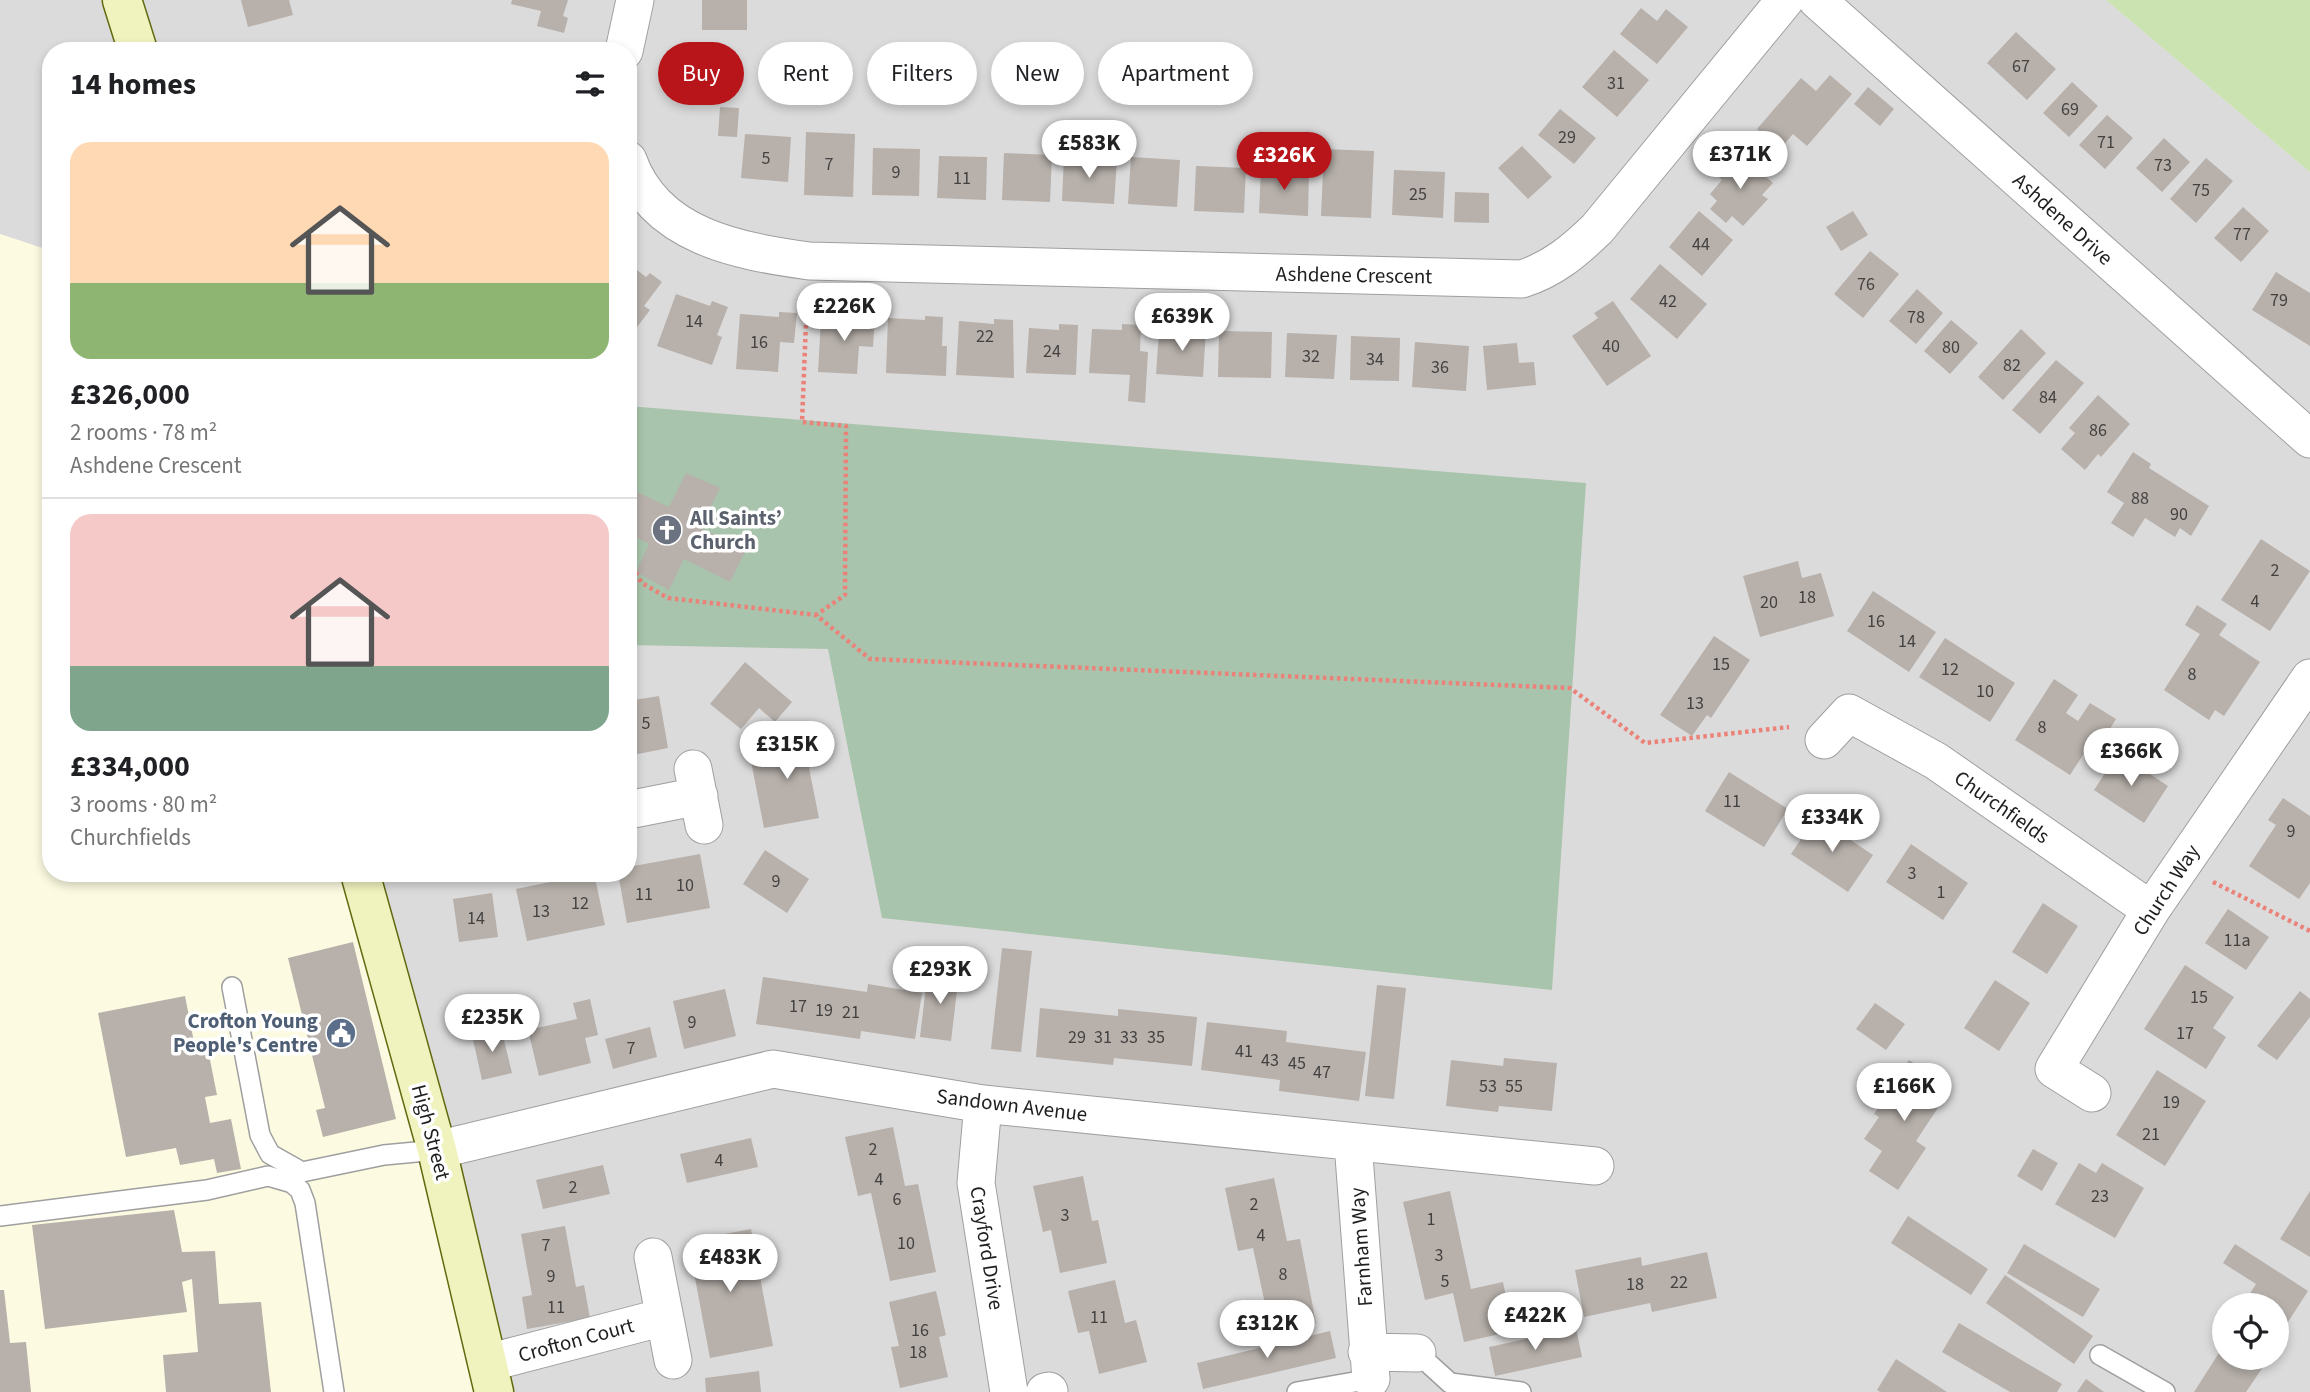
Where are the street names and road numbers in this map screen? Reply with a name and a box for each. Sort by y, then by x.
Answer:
street label: Ashdene Drive [2006,166,2120,272]
street label: Ashdene Crescent [1275,259,1433,291]
street label: Churchfields [1948,763,2056,851]
street label: Church Way [2125,838,2207,942]
street label: High Street [404,1081,458,1183]
street label: Sandown Avenue [935,1081,1089,1129]
street label: Crayford Drive [962,1184,1012,1312]
street label: Farnham Way [1342,1186,1380,1308]
street label: Crofton Court [515,1310,637,1370]

